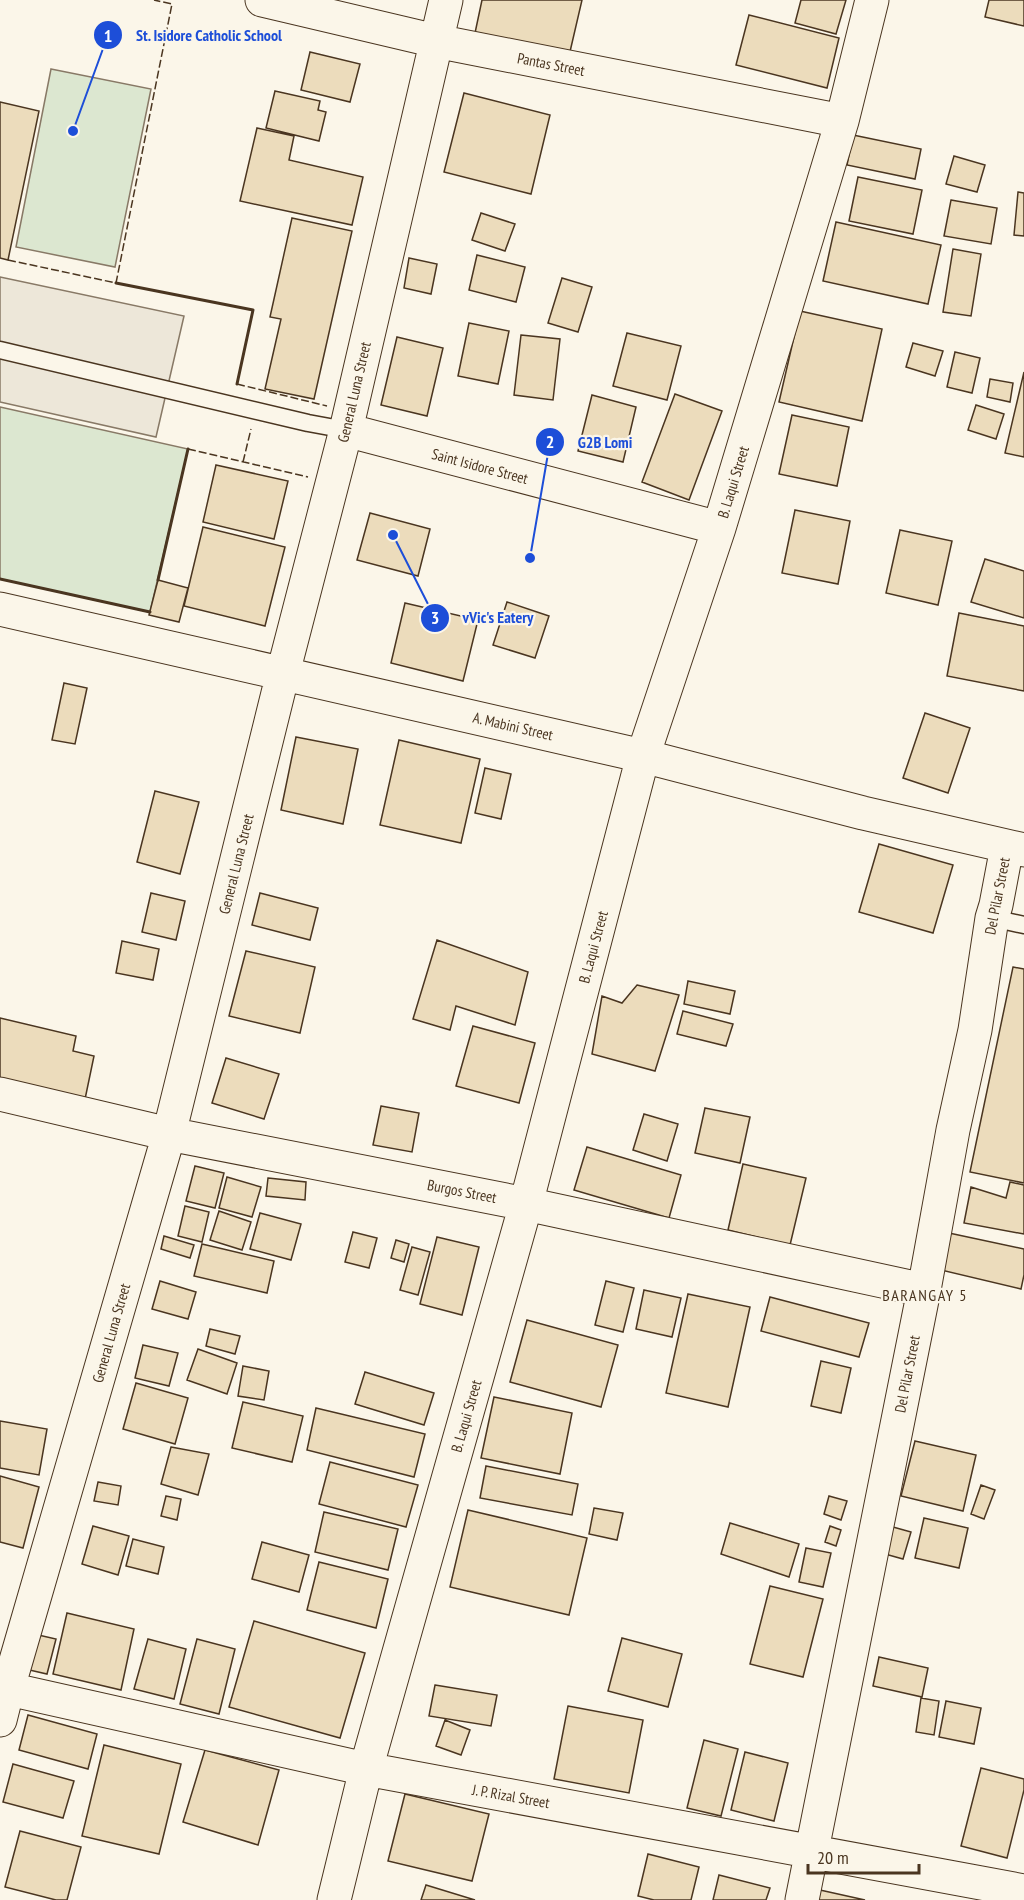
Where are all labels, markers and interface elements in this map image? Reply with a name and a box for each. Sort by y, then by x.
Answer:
callout: St. Isidore Catholic School [93,18,295,52]
text: 1 [104,24,112,47]
text: St. Isidore Catholic School [136,25,282,45]
street label: Pantas Street [516,48,586,80]
street label: General Luna Street [333,340,375,444]
callout: G2B Lomi [535,425,644,459]
text: 2 [546,430,554,453]
text: G2B Lomi [578,432,633,452]
street label: Saint Isidore Street [430,444,530,488]
street label: B. Laqui Street [713,444,753,520]
callout: vVic's Eatery [420,601,545,635]
text: 3 [431,606,439,629]
text: vVic's Eatery [462,607,534,627]
street label: A. Mabini Street [471,708,555,744]
street label: General Luna Street [214,812,258,916]
street label: Del Pilar Street [980,856,1014,936]
street label: B. Laqui Street [574,909,612,985]
street label: Burgos Street [426,1175,498,1207]
street label: General Luna Street [88,1281,134,1385]
district label: BARANGAY 5 [882,1285,968,1305]
street label: Del Pilar Street [890,1334,924,1414]
street label: B. Laqui Street [447,1378,485,1454]
street label: J. P. Rizal Street [470,1780,551,1812]
scale bar [808,1837,919,1875]
text: 20 m [817,1846,849,1869]

